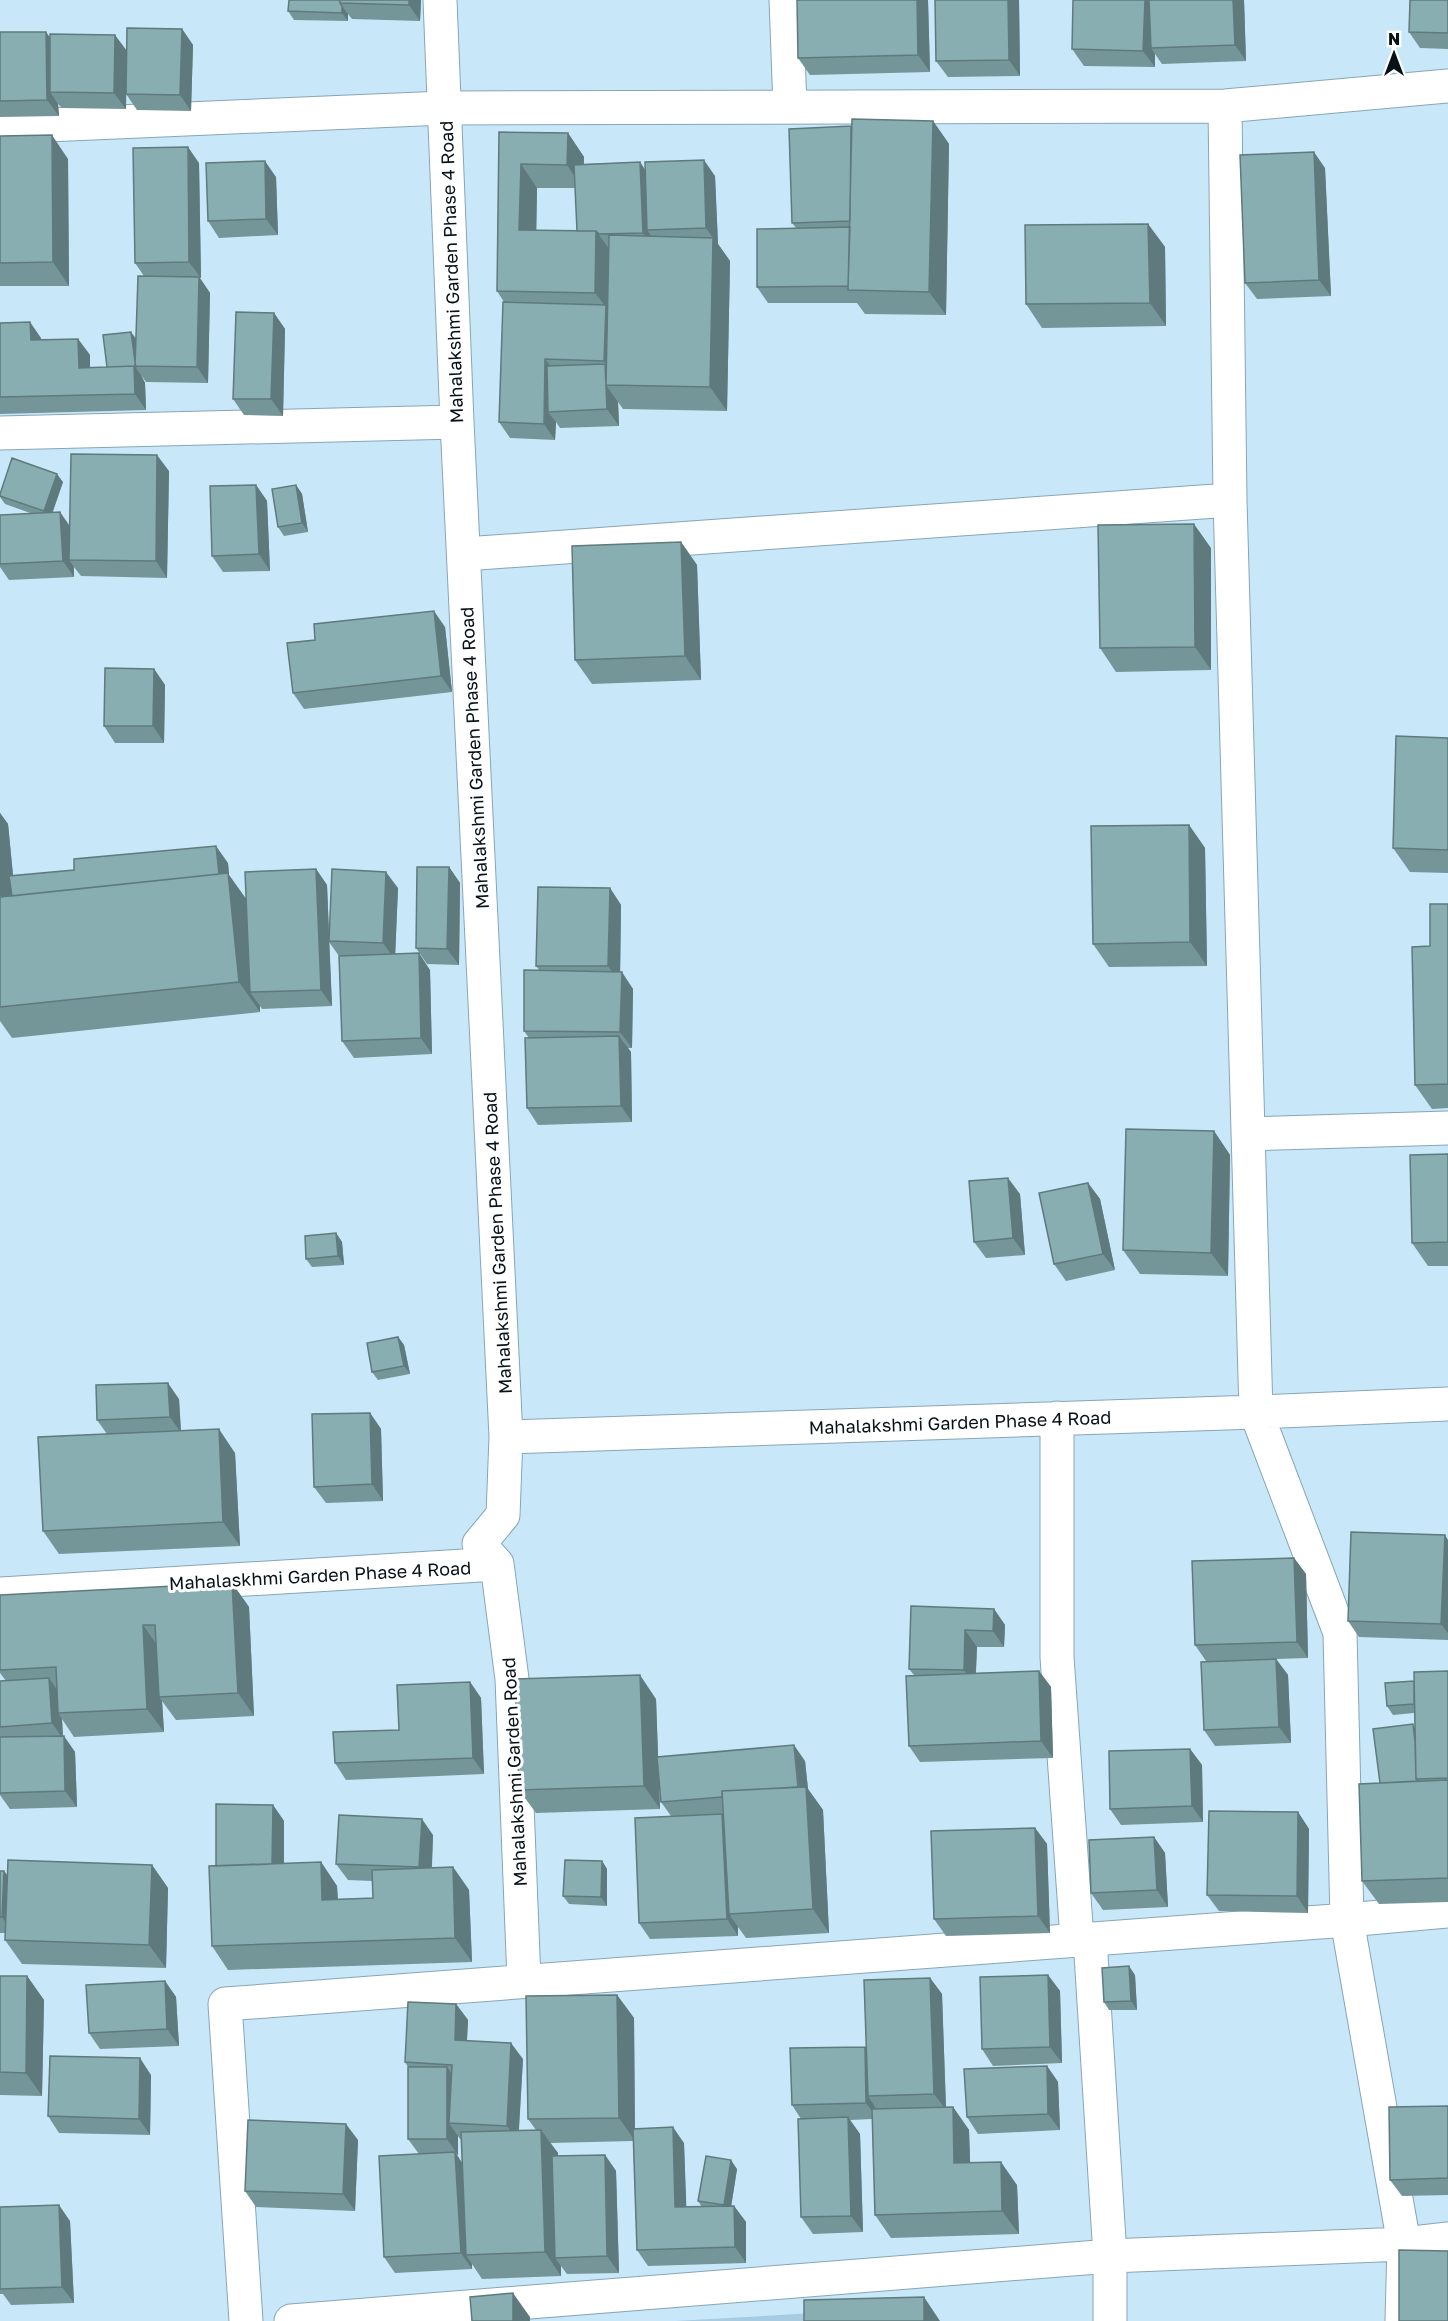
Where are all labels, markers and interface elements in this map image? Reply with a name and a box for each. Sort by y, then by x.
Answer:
north arrow [1364,24,1424,84]
text: N [1388,29,1400,49]
street label: Mahalakshmi Garden Phase 4 Road [435,120,467,424]
street label: Mahalakshmi Garden Phase 4 Road [455,606,493,910]
street label: Mahalakshmi Garden Phase 4 Road [478,1091,516,1395]
street label: Mahalakshmi Garden Phase 4 Road [808,1406,1112,1438]
street label: Mahalaskhmi Garden Phase 4 Road [168,1556,472,1594]
street label: Mahalakshmi Garden Road [497,1657,531,1887]

